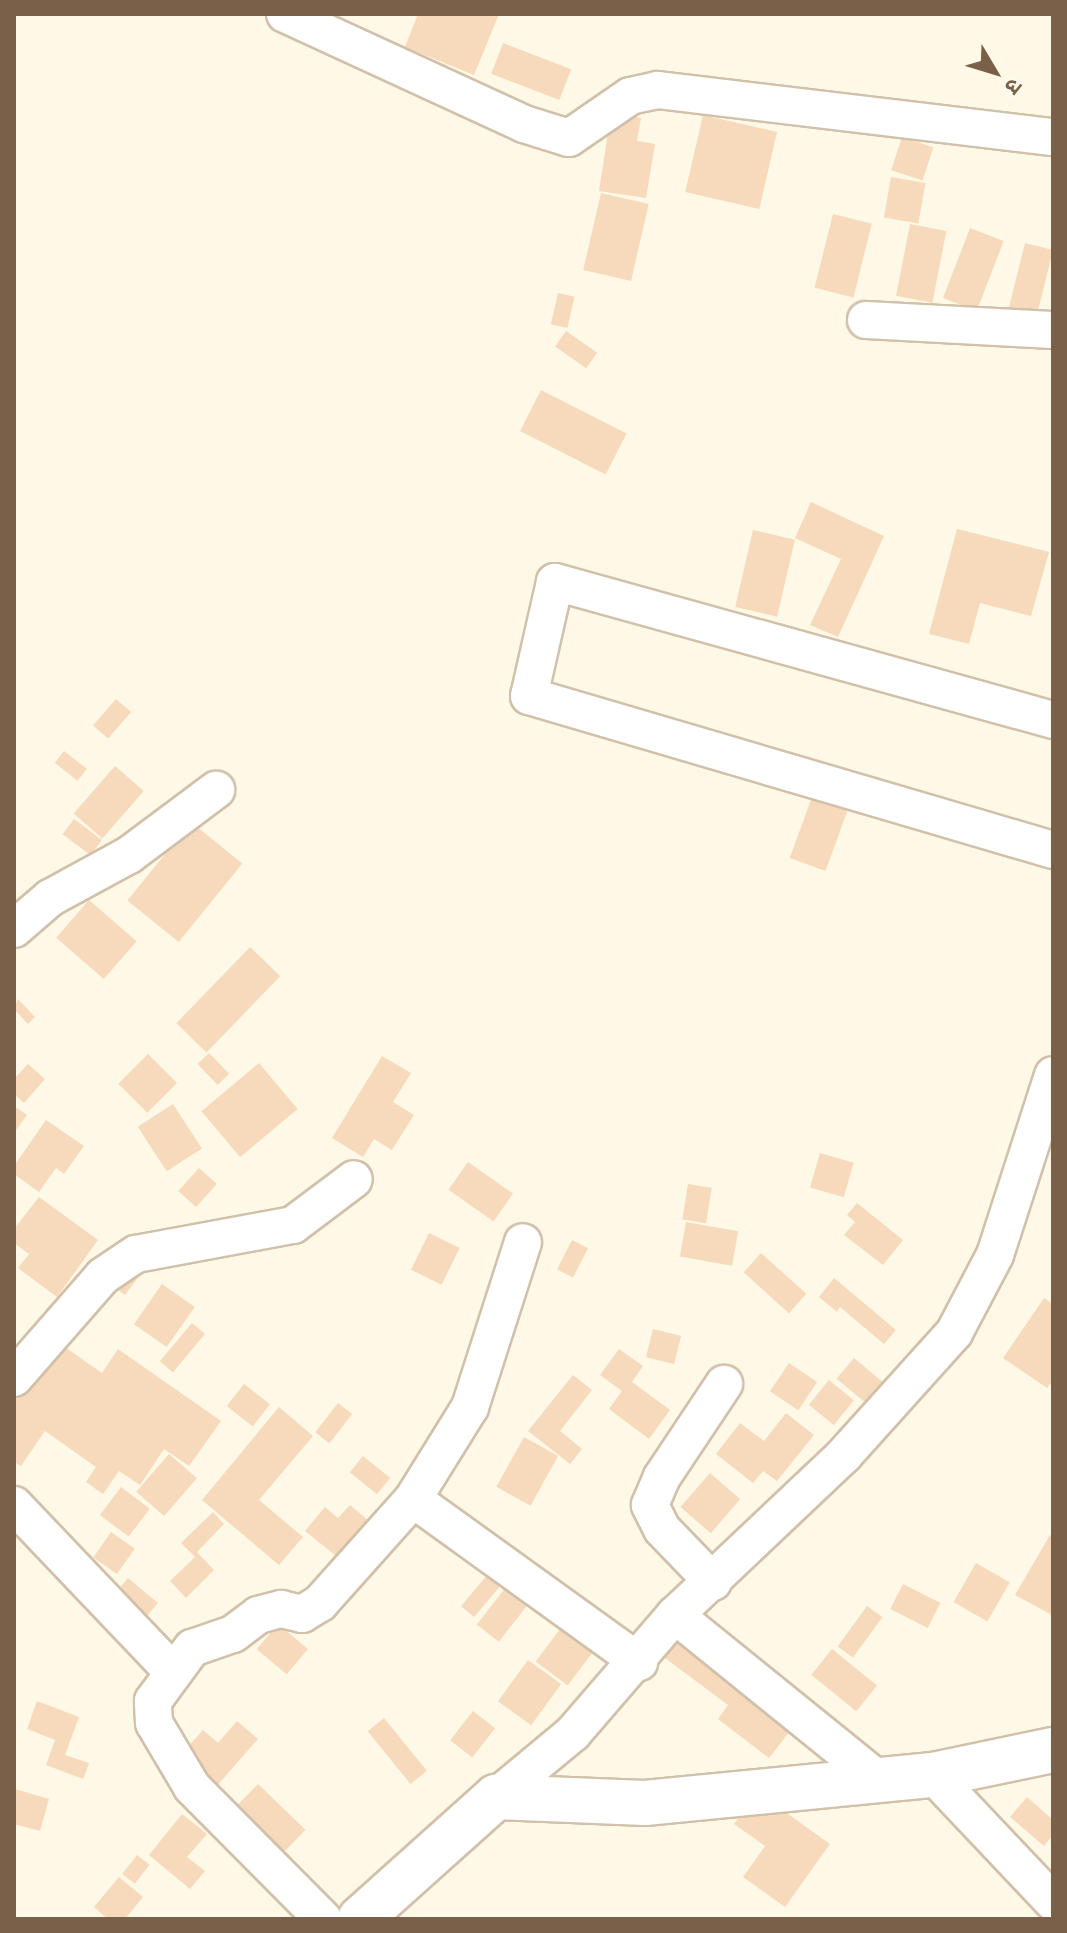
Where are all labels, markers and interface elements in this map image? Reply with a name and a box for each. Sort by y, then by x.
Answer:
north arrow [955,32,1035,112]
text: उ [998,72,1030,101]

